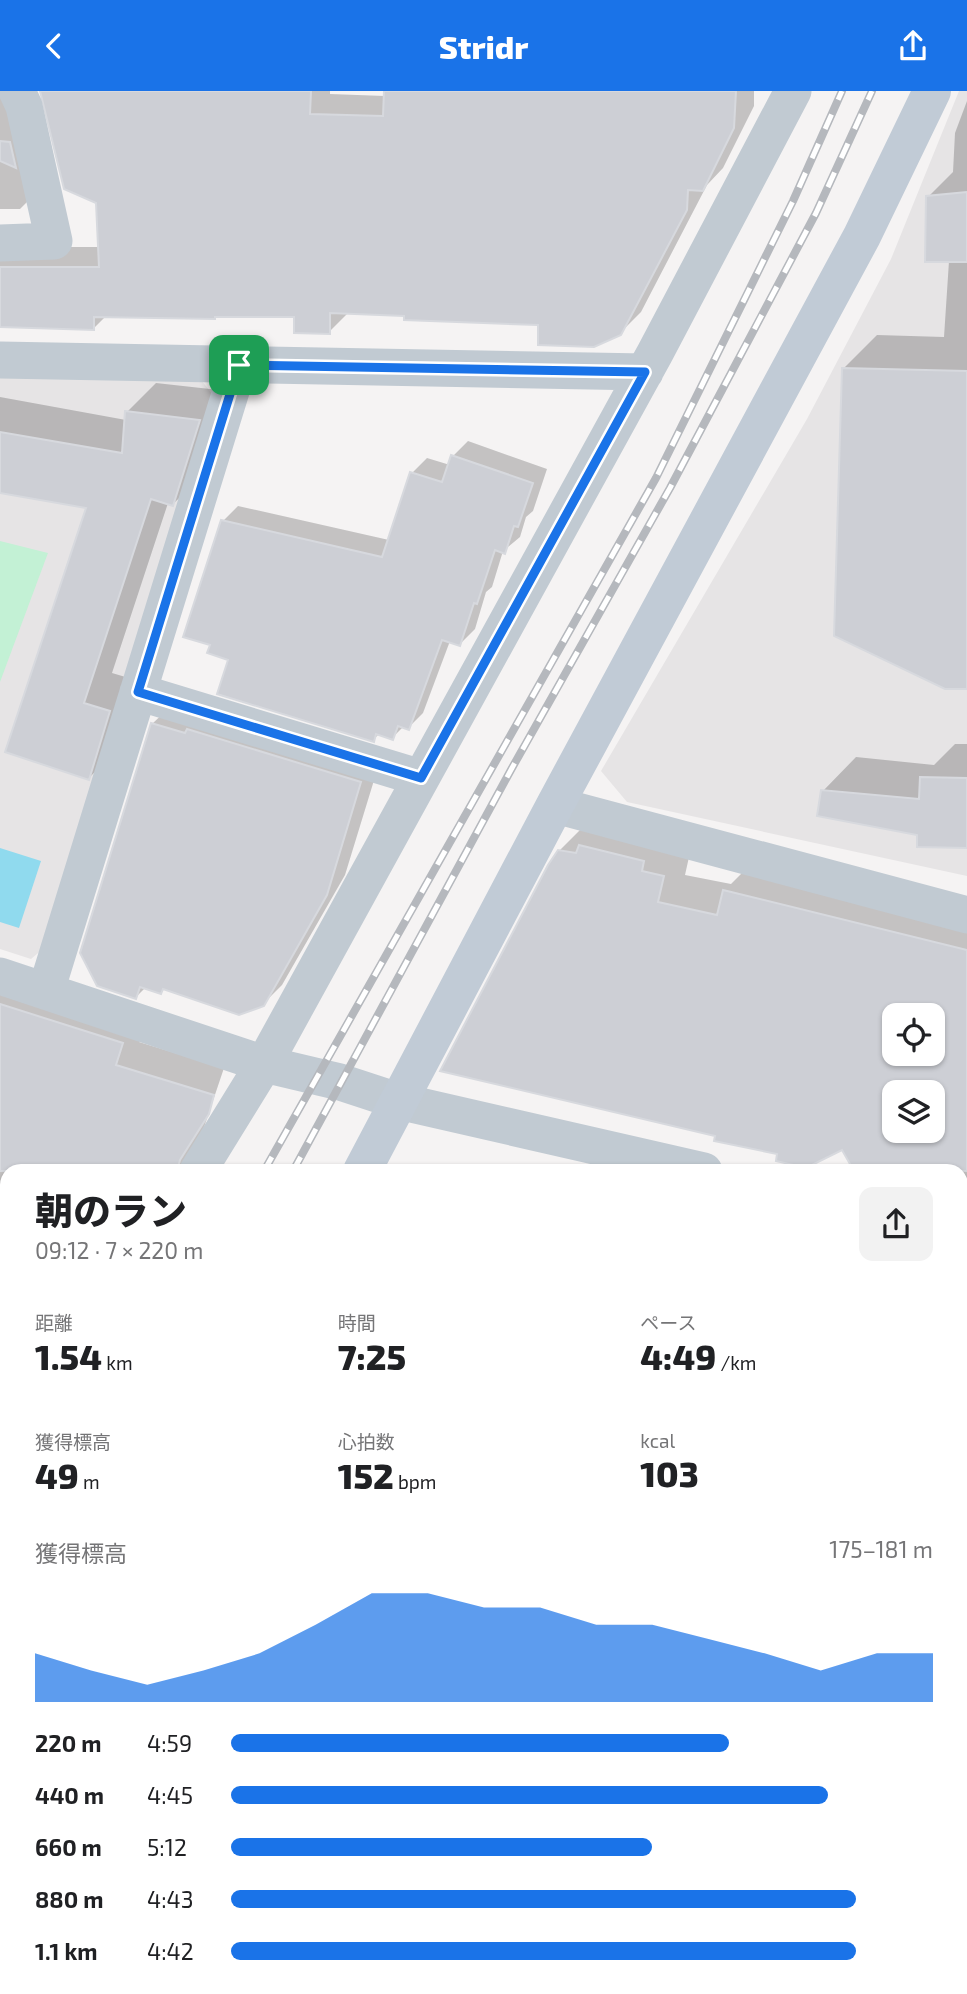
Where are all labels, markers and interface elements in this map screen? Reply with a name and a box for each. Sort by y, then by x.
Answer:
icon: back [35,27,73,65]
text: Stridr [439,27,528,65]
icon: share [894,27,932,65]
pin [209,335,269,395]
icon: arrive [220,346,258,384]
map controls [882,1003,945,1143]
button: locate [882,1003,945,1066]
button: layers [882,1080,945,1143]
text: 朝のラン [35,1187,187,1233]
button: share [859,1187,933,1261]
text: 09:12 · 7 × 220 m [35,1236,203,1264]
text: 距離 [35,1311,73,1334]
text: 時間 [338,1311,376,1334]
text: ペース [640,1311,696,1334]
text: 1.54 [35,1335,102,1377]
text: 7:25 [338,1335,406,1377]
text: 4:49 [640,1335,716,1377]
text: km [102,1351,133,1374]
text: /km [716,1351,757,1374]
text: kcal [640,1429,675,1452]
text: 獲得標高 [35,1430,111,1453]
text: 心拍数 [338,1430,395,1453]
text: 103 [640,1452,699,1494]
text: 49 [35,1454,79,1496]
text: 152 [338,1454,394,1496]
text: m [79,1470,100,1493]
text: bpm [394,1470,437,1493]
text: 175–181 m [829,1535,933,1563]
text: 獲得標高 [35,1539,127,1567]
text: 220 m [35,1729,101,1757]
text: 4:59 [147,1729,192,1757]
text: 440 m [35,1781,104,1809]
text: 4:45 [147,1781,193,1809]
text: 660 m [35,1833,102,1861]
text: 5:12 [147,1833,187,1861]
text: 880 m [35,1885,103,1913]
text: 4:43 [147,1885,194,1913]
text: 1.1 km [35,1937,98,1965]
text: 4:42 [147,1937,194,1965]

